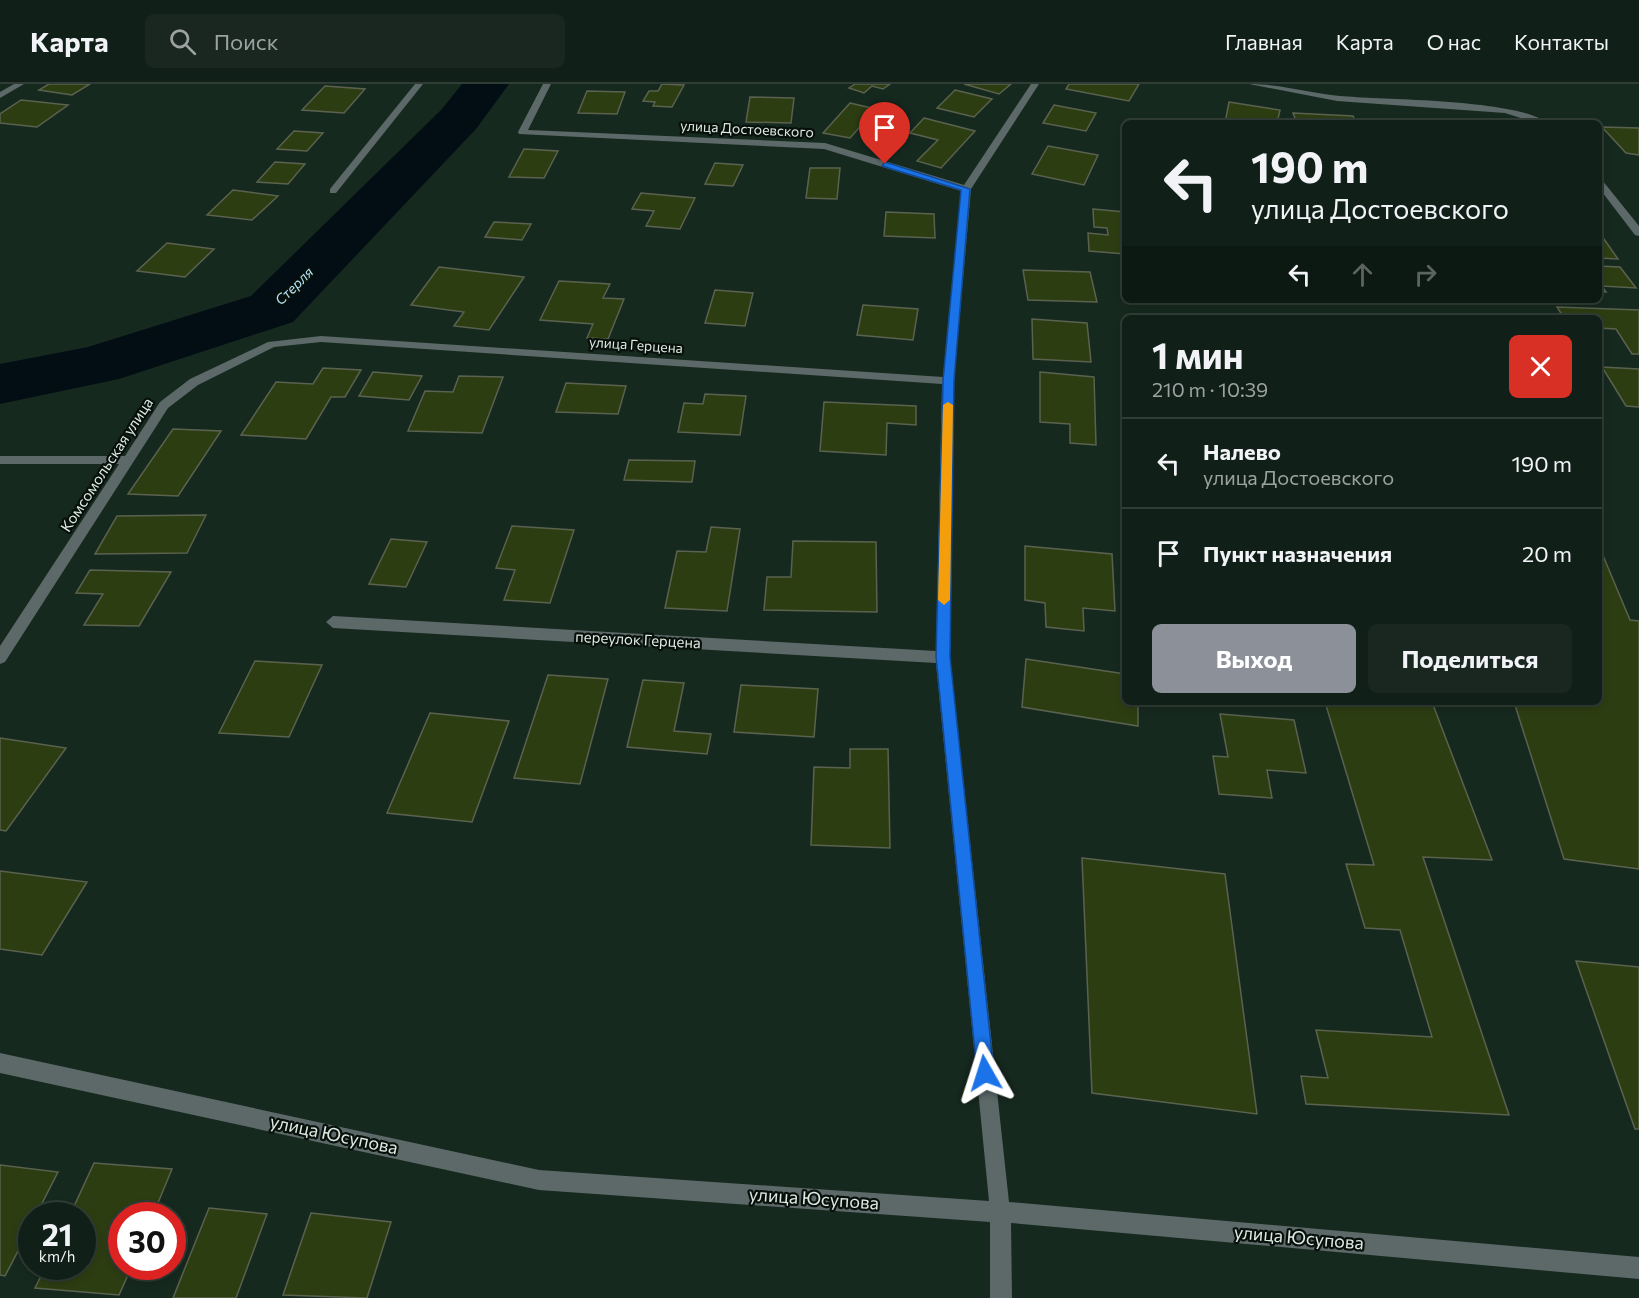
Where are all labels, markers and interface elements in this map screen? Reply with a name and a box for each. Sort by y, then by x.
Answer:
search box [145,14,565,68]
text: Карта [30,24,109,58]
icon: search [166,25,199,58]
text: Поиск [214,28,278,55]
text: Главная [1225,29,1303,54]
text: Карта [1336,29,1394,54]
text: О нас [1427,29,1481,54]
text: Контакты [1514,29,1609,54]
pin [859,102,910,164]
icon: arrive [868,111,901,144]
street label: улица Достоевского [680,117,814,140]
text: 190 m [1251,140,1369,192]
icon: left [1152,144,1230,222]
text: улица Достоевского [1251,192,1509,225]
icon: left [1283,258,1316,291]
icon: ahead [1346,258,1379,291]
icon: right [1409,258,1442,291]
water label: Стерля [271,263,316,308]
text: 1 мин [1152,332,1244,376]
street label: улица Герцена [588,333,684,356]
button: close [1509,335,1572,398]
text: 210 m · 10:39 [1152,377,1268,401]
street label: Комсомольская улица [56,394,156,535]
text: Налево [1203,438,1281,465]
icon: left [1152,447,1185,480]
text: 190 m [1511,450,1572,477]
text: улица Достоевского [1203,465,1394,489]
icon: arrive [1152,537,1185,570]
text: Пункт назначения [1203,540,1392,567]
text: 20 m [1522,540,1572,567]
button: Выход [1152,624,1356,693]
button: Поделиться [1368,624,1572,693]
street label: переулок Герцена [575,627,701,651]
position arrow [953,1041,1017,1105]
street label: улица Юсупова [268,1110,400,1158]
street label: улица Юсупова [748,1182,880,1214]
speed limit sign: 30 [108,1202,186,1280]
text: 21 [42,1215,72,1252]
street label: улица Юсупова [1233,1220,1365,1254]
text: km/h [39,1247,75,1265]

